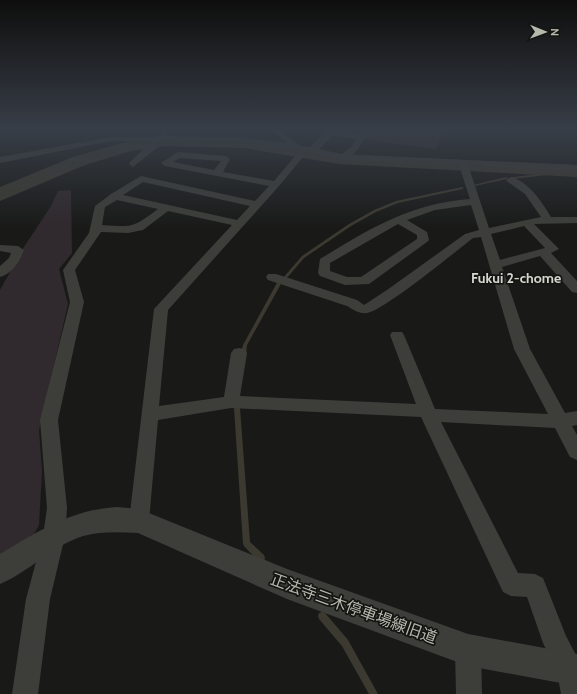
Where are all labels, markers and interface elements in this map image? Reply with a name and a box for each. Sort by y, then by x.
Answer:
north arrow [525,12,565,52]
text: N [548,28,562,36]
district label: Fukui 2-chome [471,269,561,287]
street label: 正法寺三木停車場線旧道 [268,569,440,647]

